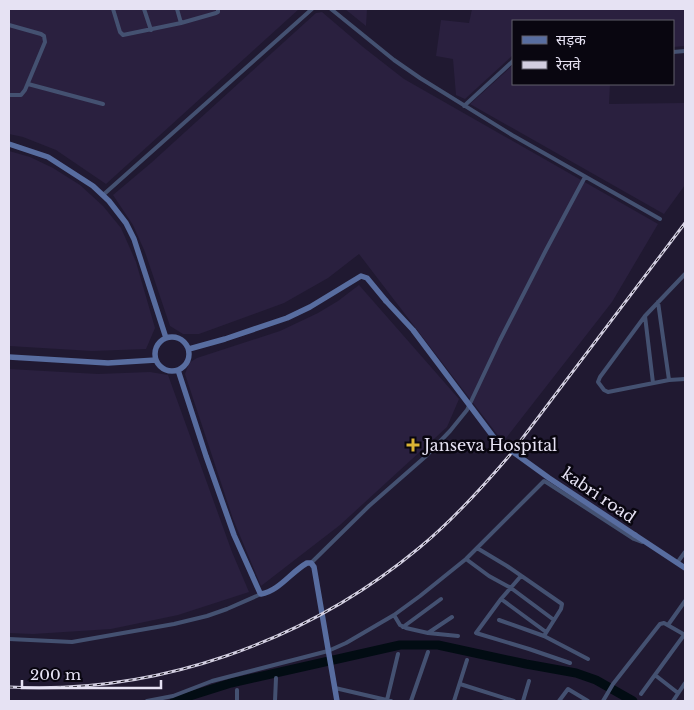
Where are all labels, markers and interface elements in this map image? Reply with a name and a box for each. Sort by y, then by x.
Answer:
legend [512,20,674,85]
text: सड़क [556,30,586,49]
text: रेलवे [555,55,581,74]
place label: Janseva Hospital [422,435,557,455]
marker: Janseva Hospital [406,438,420,452]
street label: kabri road [558,463,640,527]
scale bar [22,658,161,690]
text: 200 m [30,665,81,684]

